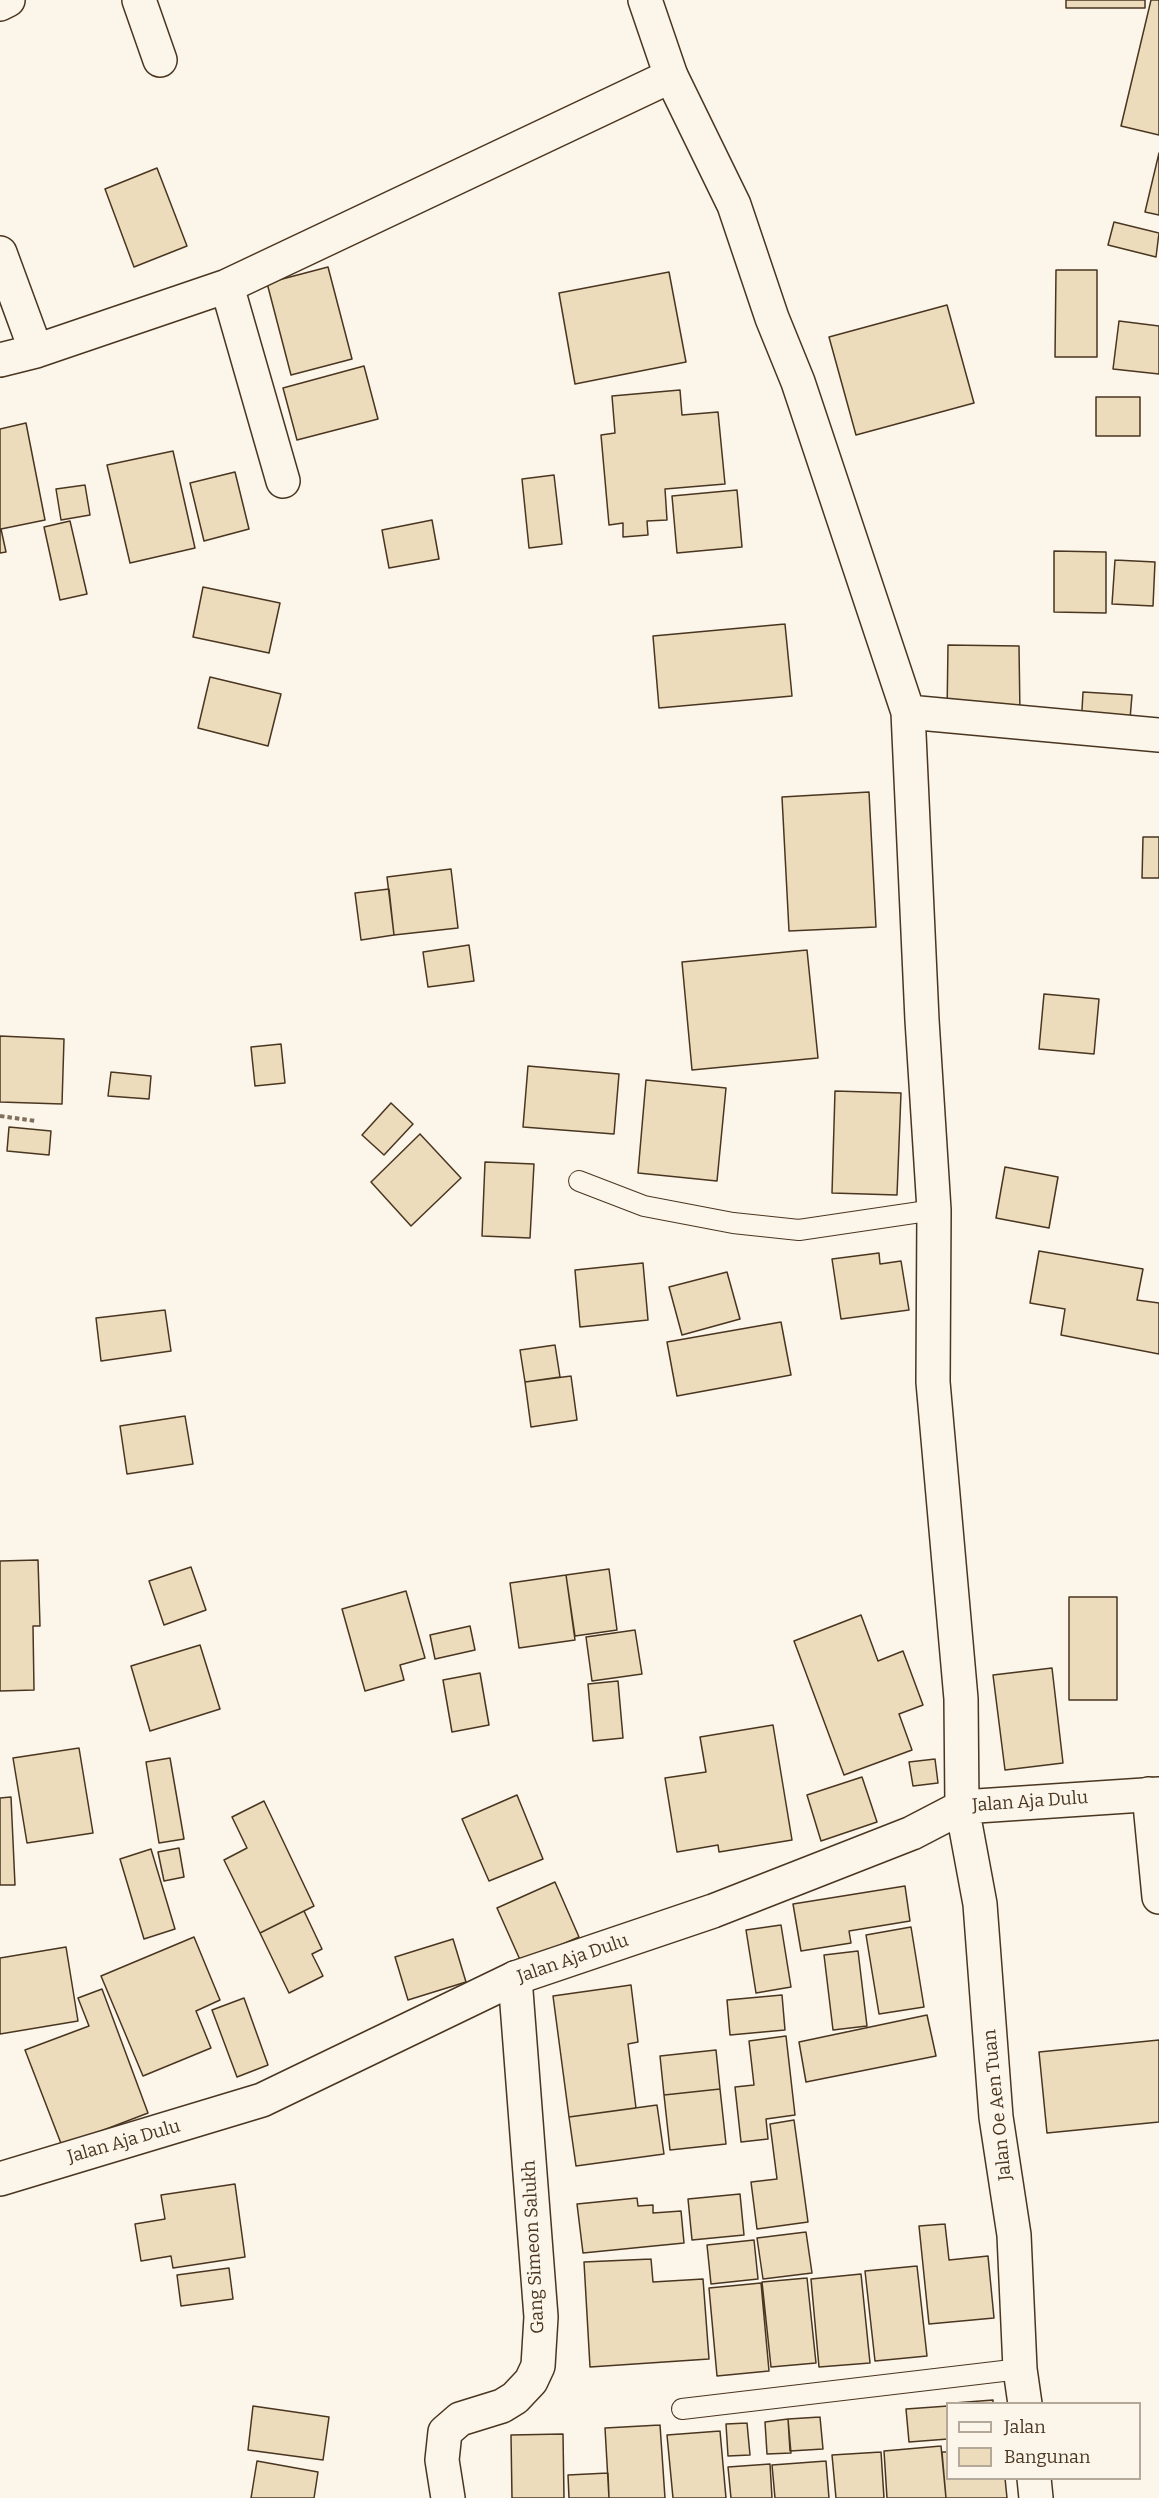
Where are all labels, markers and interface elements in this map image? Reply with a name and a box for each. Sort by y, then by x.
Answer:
street label: Jalan Aja Dulu [971,1787,1089,1817]
street label: Jalan Aja Dulu [515,1930,631,1988]
street label: Jalan Oe Aen Tuan [979,2028,1017,2182]
street label: Jalan Aja Dulu [65,2116,183,2168]
street label: Gang Simeon Salukh [519,2160,549,2334]
legend [946,2402,1141,2480]
text: Jalan [1004,2416,1046,2438]
text: Bangunan [1004,2446,1090,2468]

